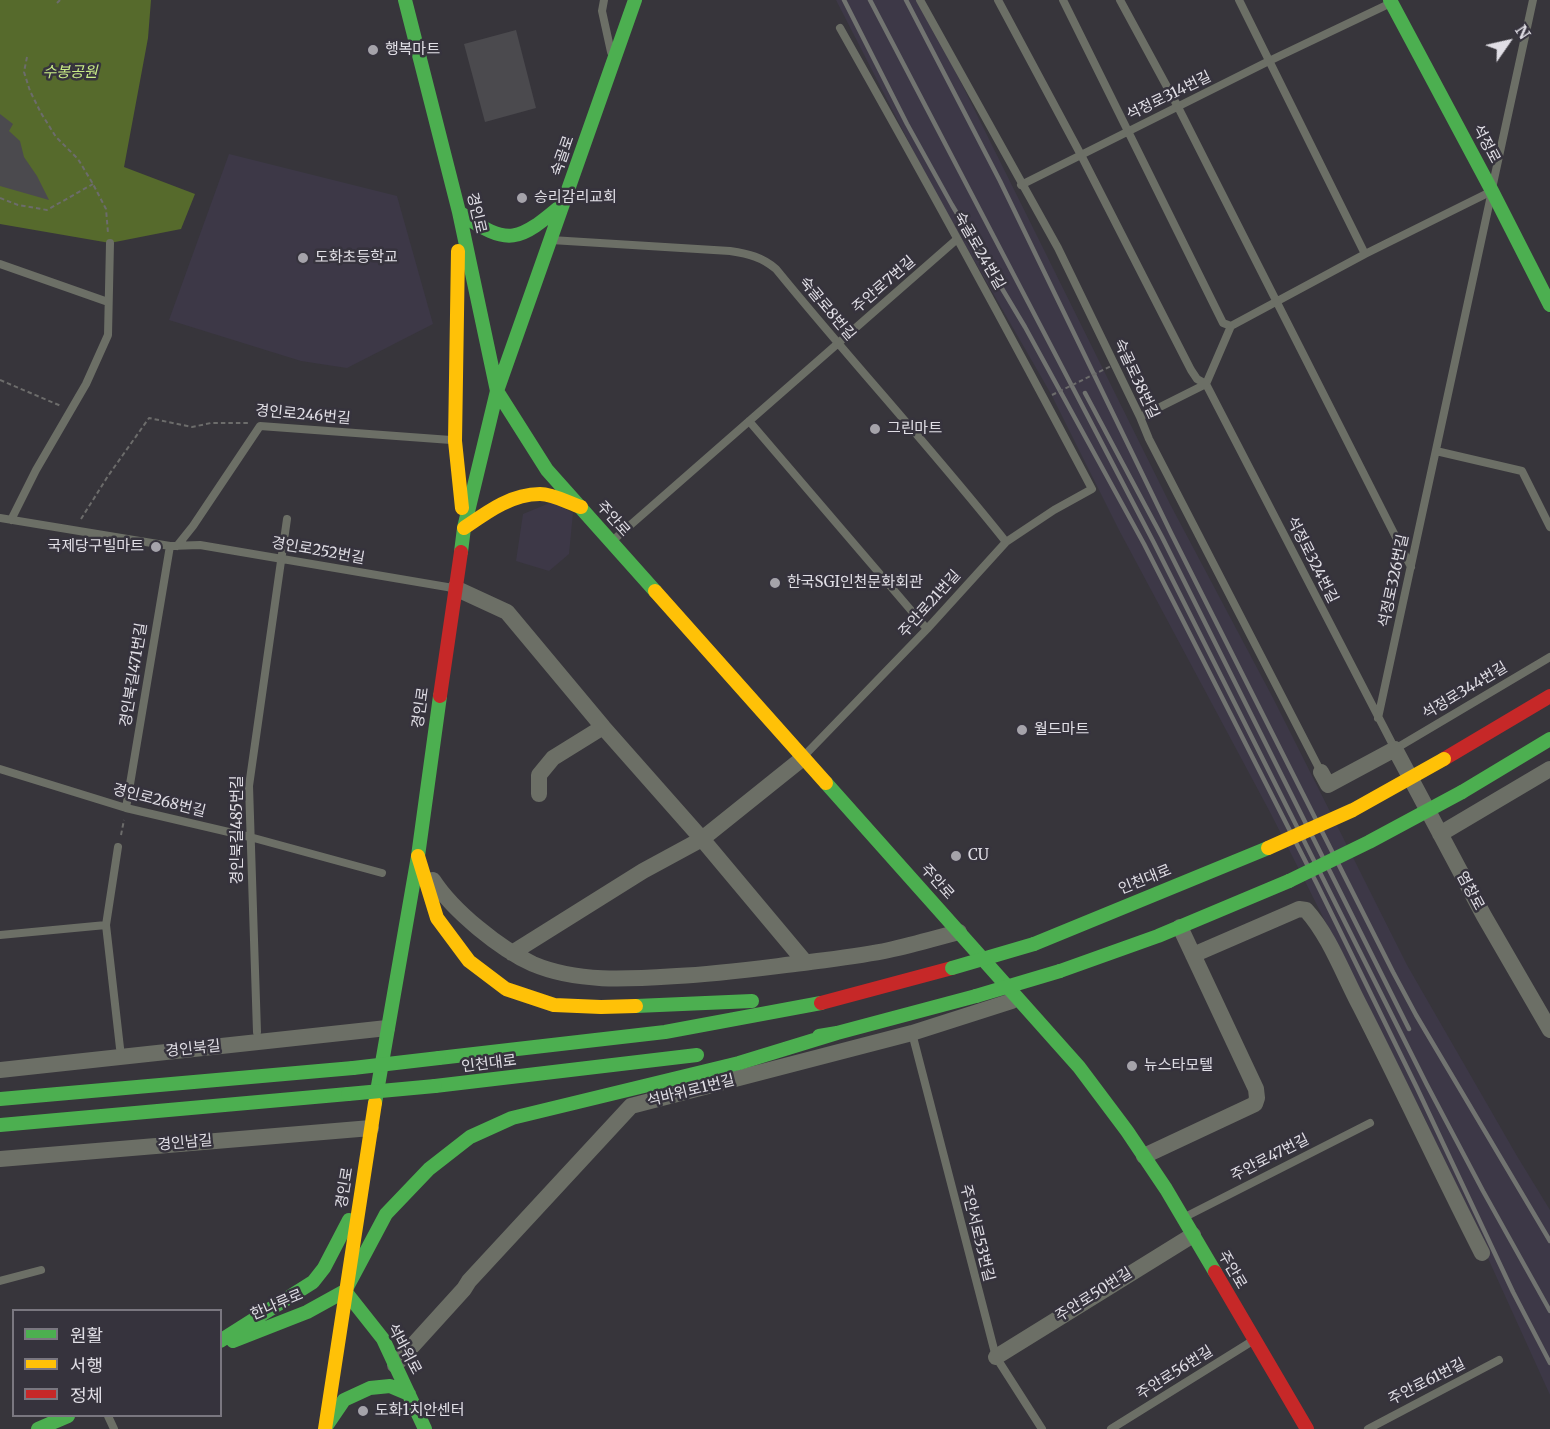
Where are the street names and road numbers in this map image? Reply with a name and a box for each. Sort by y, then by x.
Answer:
street label: 석정로314번길 [1124,68,1214,124]
street label: 석정로 [1468,121,1504,167]
street label: 숙골로 [548,133,578,179]
street label: 경인로 [463,191,489,235]
street label: 숙골로24번길 [950,209,1008,293]
street label: 주안로7번길 [849,253,919,317]
street label: 숙골로8번길 [795,273,859,345]
street label: 숙골로38번길 [1110,336,1162,422]
street label: 경인로246번길 [255,402,351,428]
street label: 주안로 [592,498,634,540]
street label: 석정로324번길 [1282,514,1342,606]
street label: 석정로326번길 [1375,533,1413,629]
street label: 경인로252번길 [270,534,366,568]
street label: 주안로21번길 [895,567,965,641]
street label: 경인북길471번길 [117,621,151,729]
street label: 석정로344번길 [1419,659,1511,723]
street label: 경인로 [409,686,433,730]
street label: 경인북길485번길 [229,775,247,885]
street label: 경인로268번길 [110,781,208,821]
street label: 주안로 [916,861,958,903]
street label: 인천대로 [1116,861,1174,899]
street label: 염창로 [1452,868,1488,914]
street label: 경인북길 [165,1037,221,1061]
street label: 인천대로 [461,1052,517,1076]
street label: 석바위로1번길 [645,1071,737,1111]
street label: 주안로47번길 [1228,1131,1312,1185]
street label: 경인남길 [157,1132,213,1154]
street label: 경인로 [333,1166,357,1210]
street label: 주안서로53번길 [956,1183,998,1283]
street label: 주안로 [1214,1248,1250,1292]
street label: 주안로50번길 [1052,1264,1136,1326]
street label: 한나루로 [248,1286,306,1324]
street label: 석바위로 [383,1320,425,1378]
street label: 주안로56번길 [1134,1342,1216,1404]
street label: 주안로61번길 [1386,1355,1468,1409]

